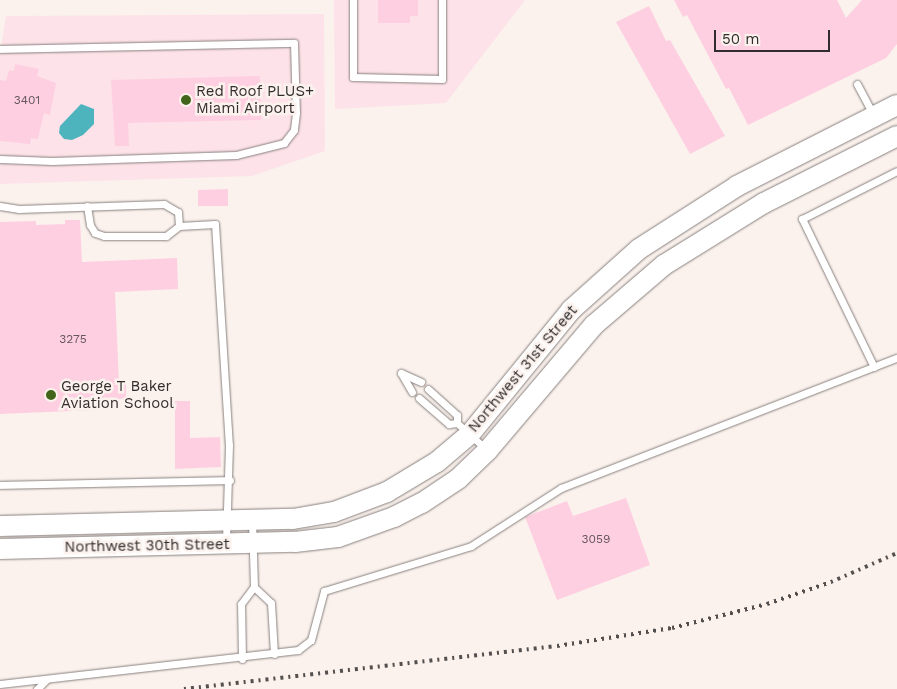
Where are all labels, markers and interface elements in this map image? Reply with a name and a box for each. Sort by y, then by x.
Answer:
scale bar [717,20,833,52]
text: 50 m [722,30,759,48]
place label: Red Roof PLUS+ Miami Airport [196,82,315,117]
house number: 3401 [14,94,40,108]
marker: Red Roof PLUS+ Miami Airport [180,94,192,106]
street label: Northwest 31st Street [465,302,581,436]
house number: 3275 [59,333,87,347]
place label: George T Baker Aviation School [61,377,174,412]
marker: George T Baker Aviation School [45,389,57,401]
house number: 3059 [582,533,610,547]
street label: Northwest 30th Street [64,536,230,556]

